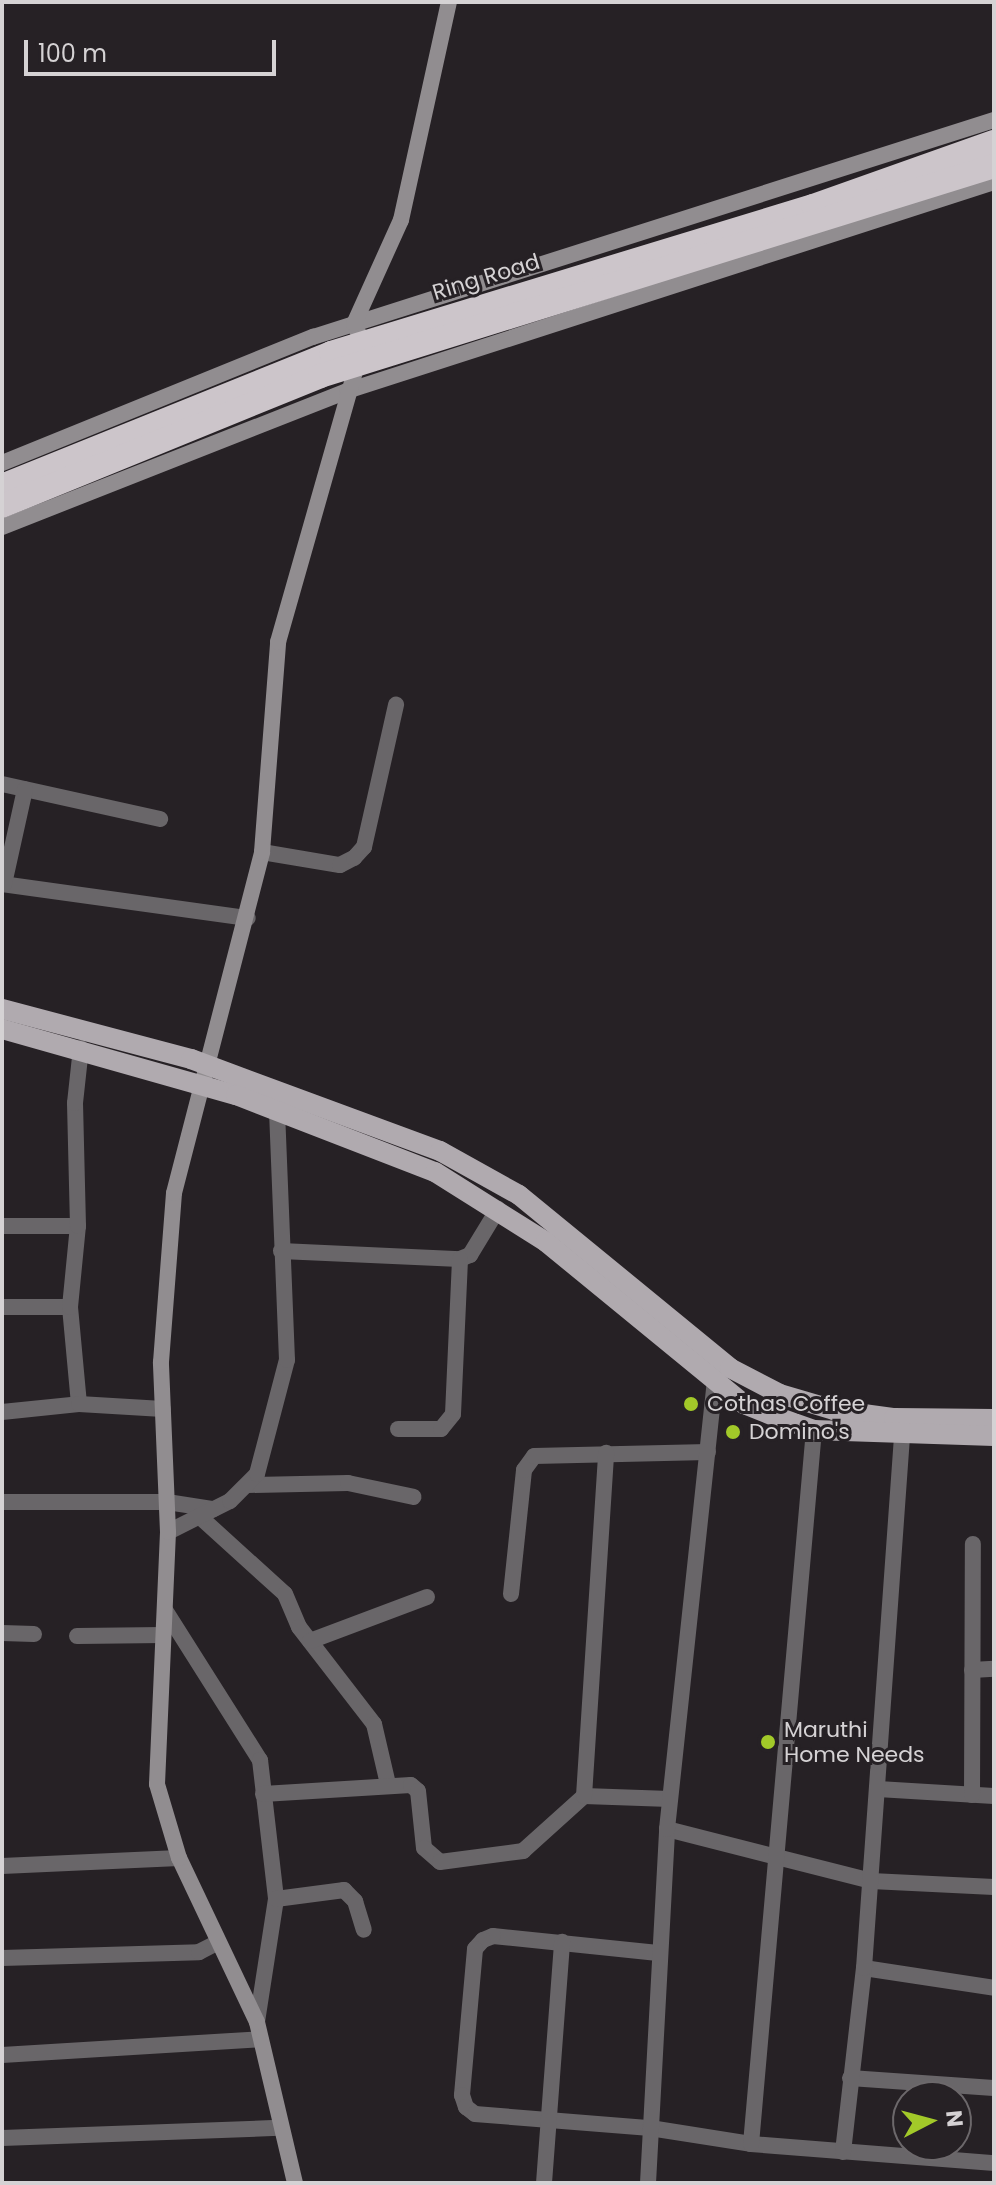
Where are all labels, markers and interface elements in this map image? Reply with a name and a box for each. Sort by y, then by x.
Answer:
scale bar [28,24,280,74]
text: 100 m [38,37,107,70]
street label: Ring Road [429,248,543,306]
place label: Cothas Coffee [707,1391,865,1417]
marker: Cothas Coffee [682,1395,700,1413]
place label: Domino's [749,1419,850,1445]
marker: Domino's [724,1423,742,1441]
place label: Maruthi Home Needs [784,1716,925,1768]
marker: Maruthi Home Needs [759,1733,777,1751]
north arrow [892,2081,972,2161]
text: N [938,2109,971,2128]

